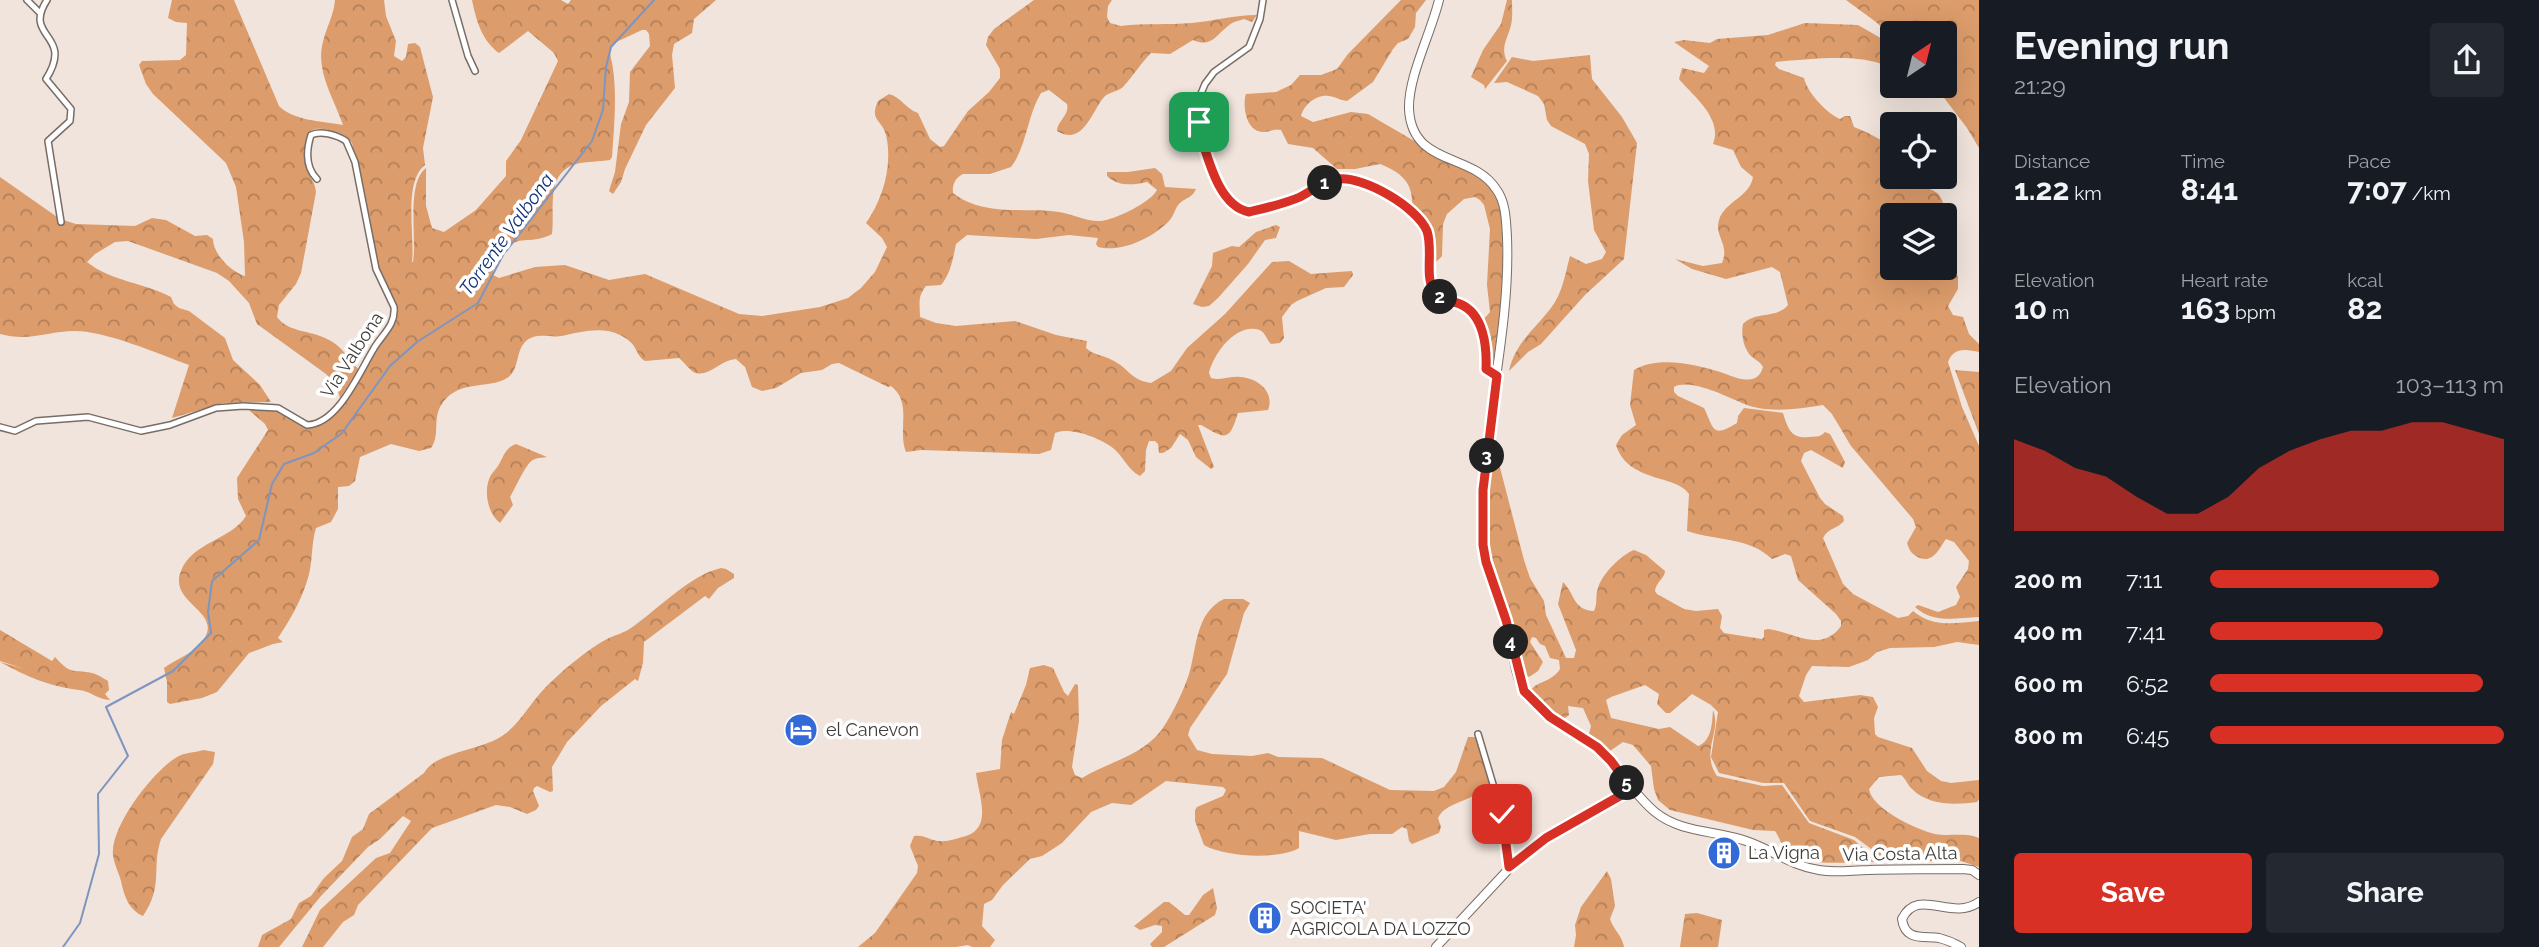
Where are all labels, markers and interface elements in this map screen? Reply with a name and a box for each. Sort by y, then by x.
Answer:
north arrow [1880,21,1956,98]
map controls [1880,21,1957,280]
text: Evening run [2014,23,2229,68]
button: share [2430,23,2504,97]
text: 21:29 [2014,72,2066,99]
pin [1169,92,1229,152]
icon: arrive [1180,103,1218,141]
button: locate [1880,112,1957,189]
text: Distance [2014,150,2090,172]
text: Time [2181,150,2225,172]
text: Pace [2347,150,2391,172]
pin: 1 [1308,166,1342,200]
water label: Torrente Valbona [454,169,558,299]
text: 1 [1320,171,1329,193]
text: 1.22 [2014,172,2069,207]
text: 8:41 [2181,172,2238,207]
text: 7:07 [2347,172,2407,207]
text: km [2069,182,2102,204]
text: /km [2407,182,2451,204]
button: layers [1880,203,1957,280]
text: Elevation [2014,269,2095,291]
text: Heart rate [2181,269,2268,291]
text: kcal [2347,269,2383,291]
pin: 2 [1422,280,1458,314]
text: 2 [1434,285,1445,307]
text: 10 [2014,291,2047,326]
text: 163 [2181,291,2230,326]
text: 82 [2347,291,2382,326]
text: m [2047,301,2070,323]
text: bpm [2230,301,2276,323]
street label: Via Valbona [316,308,387,402]
text: Elevation [2014,371,2112,398]
text: 103–113 m [2396,371,2504,398]
pin: 3 [1470,438,1504,474]
text: 3 [1481,444,1492,466]
text: 200 m [2014,566,2082,593]
text: 7:11 [2126,566,2162,593]
text: 400 m [2014,618,2082,645]
text: 7:41 [2126,618,2165,645]
pin: 4 [1494,624,1528,660]
text: 4 [1505,630,1516,652]
text: 600 m [2014,670,2083,697]
text: 6:52 [2126,670,2169,697]
hotel icon: el Canevon [782,711,820,749]
place label: el Canevon [826,719,919,740]
text: 800 m [2014,722,2083,749]
text: 6:45 [2126,722,2169,749]
pin: 5 [1610,766,1644,800]
text: 5 [1621,771,1632,793]
pin [1472,784,1532,844]
icon: check [1483,795,1521,833]
building icon: La Vigna [1705,834,1743,872]
place label: La Vigna [1748,842,1820,863]
street label: Via Costa Alta [1842,842,1958,865]
button: Save [2014,853,2252,933]
button: Share [2266,853,2504,933]
place label: SOCIETA' AGRICOLA DA LOZZO [1290,897,1471,939]
building icon: SOCIETA' AGRICOLA DA LOZZO [1246,899,1284,937]

